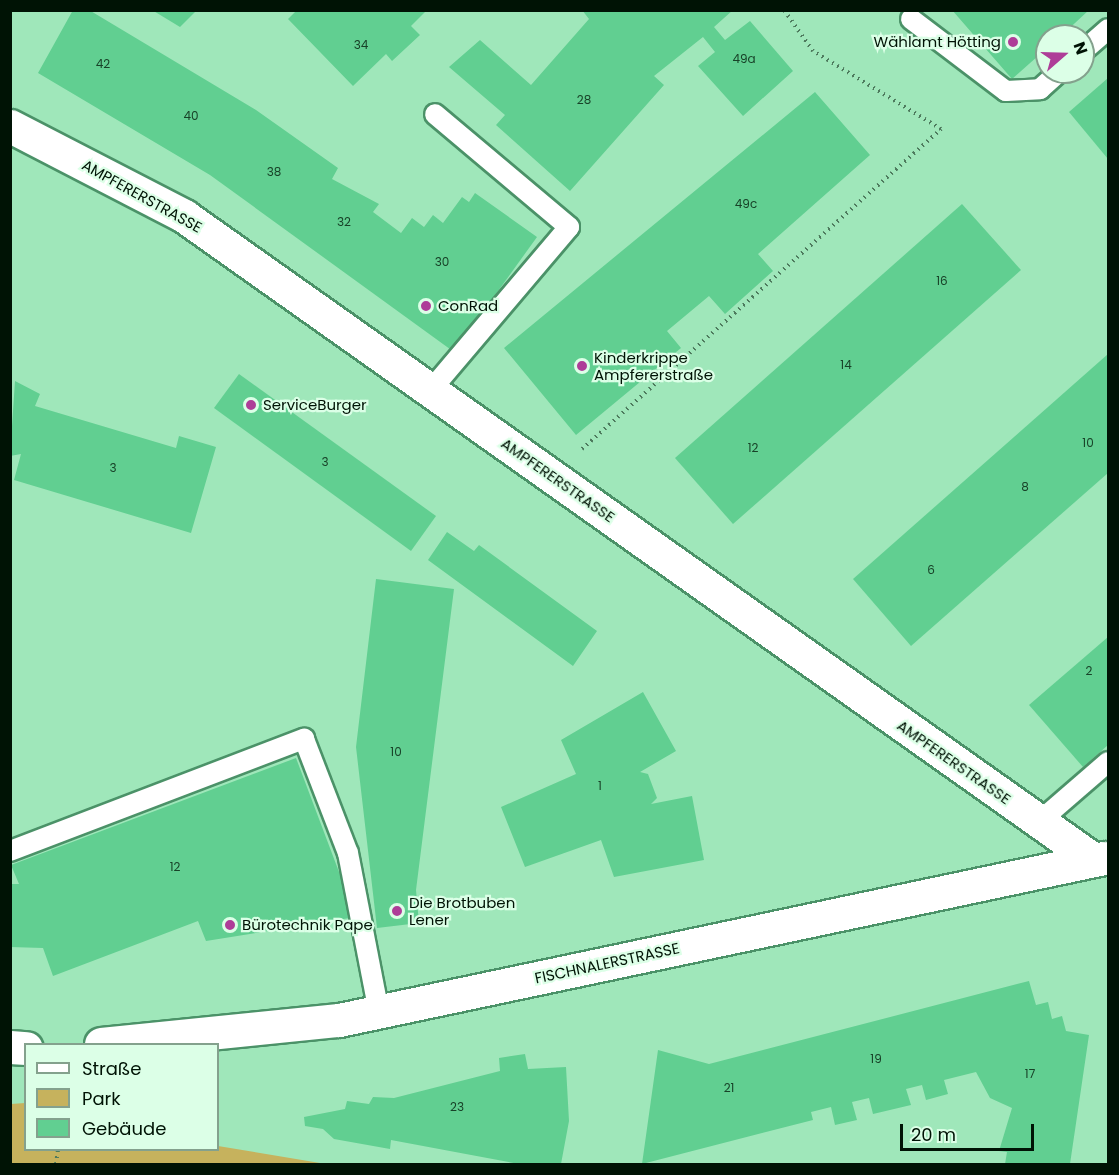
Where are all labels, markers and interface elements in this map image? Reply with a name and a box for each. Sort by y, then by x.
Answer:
north arrow [1035,24,1095,84]
place label: Wählamt Hötting [874,33,1001,51]
marker: Wählamt Hötting [1006,35,1020,49]
house number: 34 [354,38,368,52]
text: N [1068,39,1093,58]
house number: 49a [732,52,756,66]
house number: 42 [96,57,110,71]
house number: 28 [577,93,591,107]
house number: 40 [183,109,199,123]
street label: AMPFERERSTRASSE [79,156,205,236]
house number: 38 [267,165,281,179]
house number: 49c [735,197,757,211]
house number: 32 [337,215,351,229]
house number: 30 [435,255,449,269]
house number: 16 [936,274,948,288]
place label: ConRad [438,297,498,315]
marker: ConRad [419,299,433,313]
place label: Kinderkrippe Ampfererstraße [594,348,713,383]
house number: 14 [840,358,852,372]
marker: Kinderkrippe Ampfererstraße [575,359,589,373]
place label: ServiceBurger [263,396,367,414]
marker: ServiceBurger [244,398,258,412]
street label: AMPFERERSTRASSE [498,434,618,526]
house number: 10 [1082,436,1094,450]
house number: 12 [748,441,758,455]
house number: 3 [321,455,329,469]
house number: 3 [109,461,117,475]
house number: 8 [1021,480,1029,494]
house number: 6 [927,563,935,577]
house number: 2 [1086,664,1092,678]
street label: AMPFERERSTRASSE [894,716,1014,808]
house number: 10 [390,745,402,759]
house number: 1 [598,779,602,793]
house number: 12 [170,860,180,874]
place label: Die Brotbuben Lener [409,893,515,928]
marker: Die Brotbuben Lener [390,904,404,918]
place label: Bürotechnik Pape [242,916,373,934]
marker: Bürotechnik Pape [223,918,237,932]
street label: FISCHNALERSTRASSE [533,939,681,987]
legend [24,1043,219,1151]
house number: 19 [870,1052,882,1066]
text: Straße [82,1056,141,1081]
house number: 17 [1025,1067,1035,1081]
house number: 21 [724,1081,734,1095]
text: Park [82,1086,121,1111]
house number: 23 [450,1100,464,1114]
scale bar [903,1112,1036,1150]
text: Gebäude [82,1116,166,1141]
text: 20 m [911,1122,956,1147]

